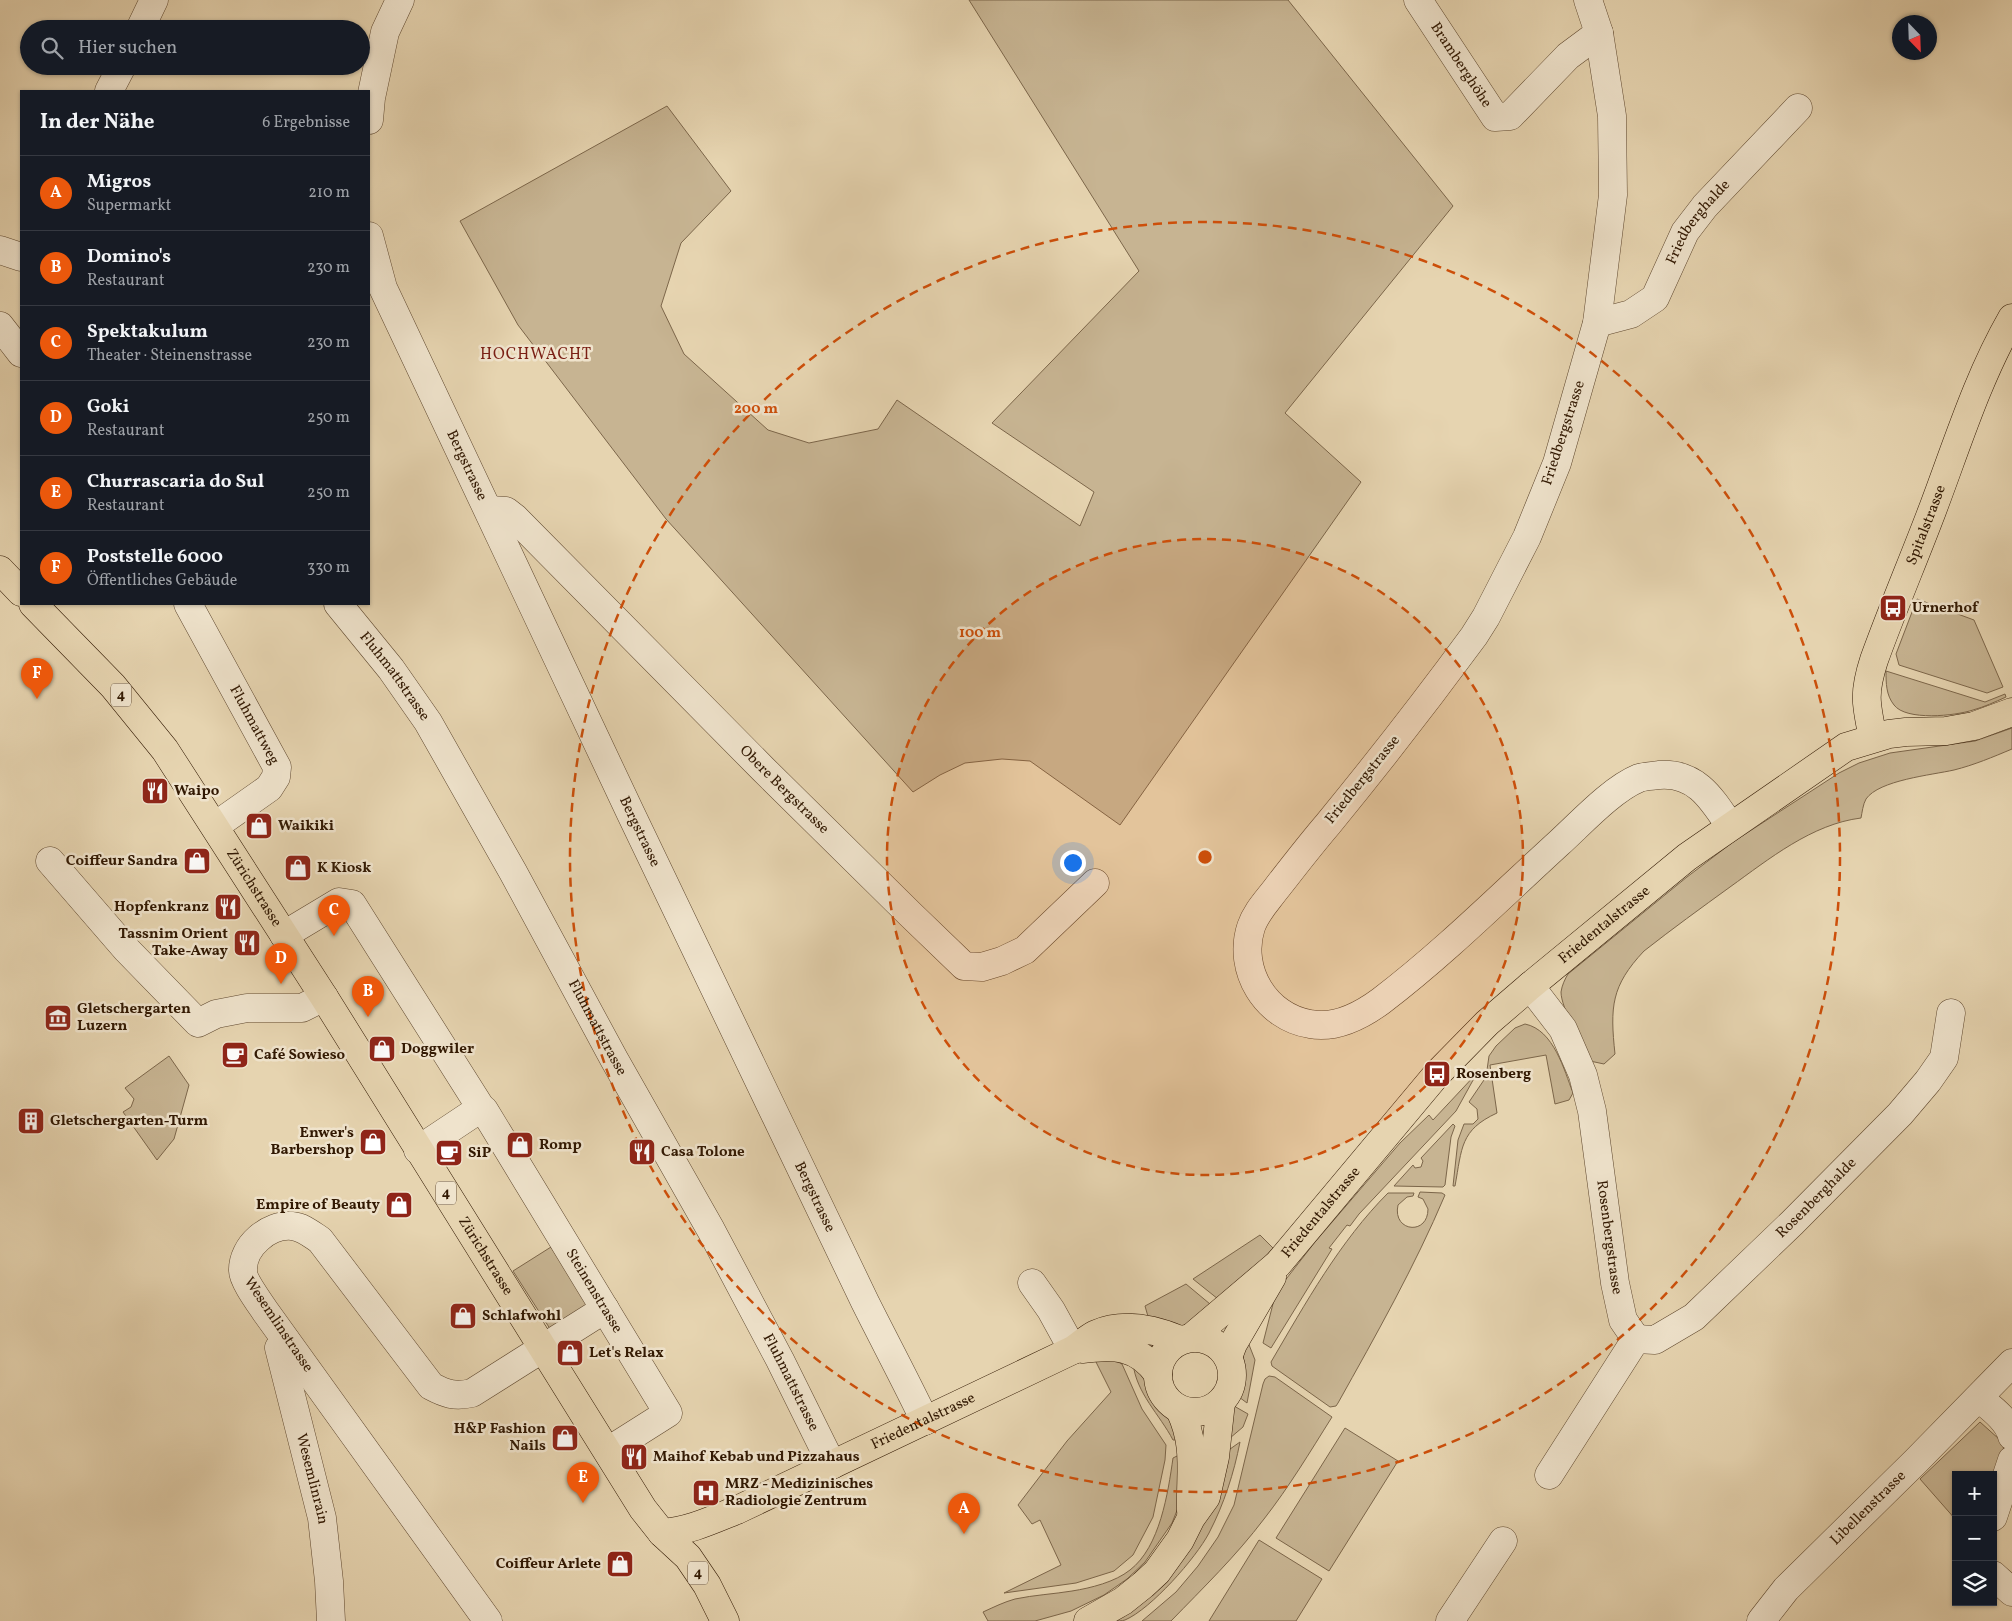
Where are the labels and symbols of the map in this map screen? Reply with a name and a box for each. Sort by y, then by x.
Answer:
north arrow [1892,15,1937,60]
street label: Bramberghöhe [1425,18,1497,112]
street label: Friedberghalde [1661,175,1735,268]
district label: HOCHWACHT [480,344,592,366]
street label: Friedbergstrasse [1537,378,1591,488]
text: 200 m [734,399,778,420]
street label: Bergstrasse [441,427,492,504]
street label: Spitalstrasse [1901,482,1951,568]
bus stop icon: Urnerhof [1878,593,1908,623]
place label: Urnerhof [1912,598,1979,619]
text: 100 m [959,623,1002,644]
street label: Fluhmattstrasse [354,627,435,725]
pin: F [21,658,53,699]
street label: Fluhmattweg [224,682,284,769]
road number: 4 [111,684,131,706]
street label: Friedbergstrasse [1321,731,1405,829]
street label: Obere Bergstrasse [735,741,834,839]
restaurant icon: Waipo [140,776,170,806]
place label: Waipo [174,781,220,802]
street label: Bergstrasse [614,793,665,870]
shop icon: Waikiki [244,811,274,841]
place label: Waikiki [278,816,334,837]
street label: Zürichstrasse [221,845,287,931]
shop icon: Coiffeur Sandra [182,846,212,876]
centre of rings [1196,848,1214,866]
your location [1060,850,1086,876]
place label: Coiffeur Sandra [66,851,178,872]
shop icon: K Kiosk [283,853,313,883]
place label: K Kiosk [317,858,371,879]
street label: Friedentalstrasse [1554,881,1655,969]
restaurant icon: Hopfenkranz [213,892,243,922]
pin: C [318,895,350,936]
place label: Hopfenkranz [114,897,209,918]
place label: Tassnim Orient Take-Away [118,924,229,962]
restaurant icon: Tassnim Orient Take-Away [232,928,262,958]
pin: D [265,943,297,984]
pin: B [352,976,384,1017]
street label: Fluhmattstrasse [563,976,632,1080]
place label: Gletschergarten Luzern [77,999,191,1037]
museum icon: Gletschergarten Luzern [43,1003,73,1033]
shop icon: Doggwiler [367,1034,397,1064]
place label: Doggwiler [401,1039,474,1060]
cafe icon: Café Sowieso [220,1040,250,1070]
place label: Café Sowieso [254,1045,346,1066]
bus stop icon: Rosenberg [1422,1059,1452,1089]
place label: Rosenberg [1456,1064,1531,1085]
building icon: Gletschergarten-Turm [16,1106,46,1136]
place label: Gletschergarten-Turm [50,1111,209,1132]
place label: Enwer's Barbershop [270,1123,354,1161]
shop icon: Enwer's Barbershop [358,1127,388,1157]
shop icon: Romp [505,1130,535,1160]
place label: Romp [539,1135,582,1156]
restaurant icon: Casa Tolone [627,1137,657,1167]
cafe icon: SiP [434,1138,464,1168]
place label: Casa Tolone [661,1142,745,1163]
place label: SiP [468,1143,492,1164]
street label: Rosenberghalde [1772,1153,1861,1243]
street label: Bergstrasse [789,1158,840,1236]
street label: Friedentalstrasse [1277,1162,1365,1263]
street label: Rosenbergstrasse [1591,1179,1628,1297]
road number: 4 [436,1182,456,1204]
shop icon: Empire of Beauty [384,1190,414,1220]
place label: Empire of Beauty [256,1195,381,1216]
street label: Zürichstrasse [453,1213,518,1300]
street label: Steinenstrasse [560,1245,628,1337]
street label: Wesemlinstrasse [238,1273,318,1377]
shop icon: Schlafwohl [448,1301,478,1331]
place label: Schlafwohl [482,1306,561,1327]
street label: Fluhmattstrasse [757,1330,824,1435]
shop icon: Let's Relax [555,1338,585,1368]
place label: Let's Relax [589,1343,664,1364]
street label: Friedentalstrasse [868,1388,979,1455]
place label: H&P Fashion Nails [454,1419,546,1457]
shop icon: H&P Fashion Nails [550,1423,580,1453]
street label: Wesemlinrain [291,1431,333,1525]
restaurant icon: Maihof Kebab und Pizzahaus [619,1442,649,1472]
place label: Maihof Kebab und Pizzahaus [653,1447,860,1468]
pin: E [567,1462,599,1503]
street label: Libellenstrasse [1826,1466,1911,1550]
place label: MRZ - Medizinisches Radiologie Zentrum [725,1474,873,1512]
hospital icon: MRZ - Medizinisches Radiologie Zentrum [691,1478,721,1508]
pin: A [948,1493,980,1534]
shop icon: Coiffeur Arlete [605,1549,635,1579]
place label: Coiffeur Arlete [496,1554,601,1575]
road number: 4 [688,1562,708,1585]

